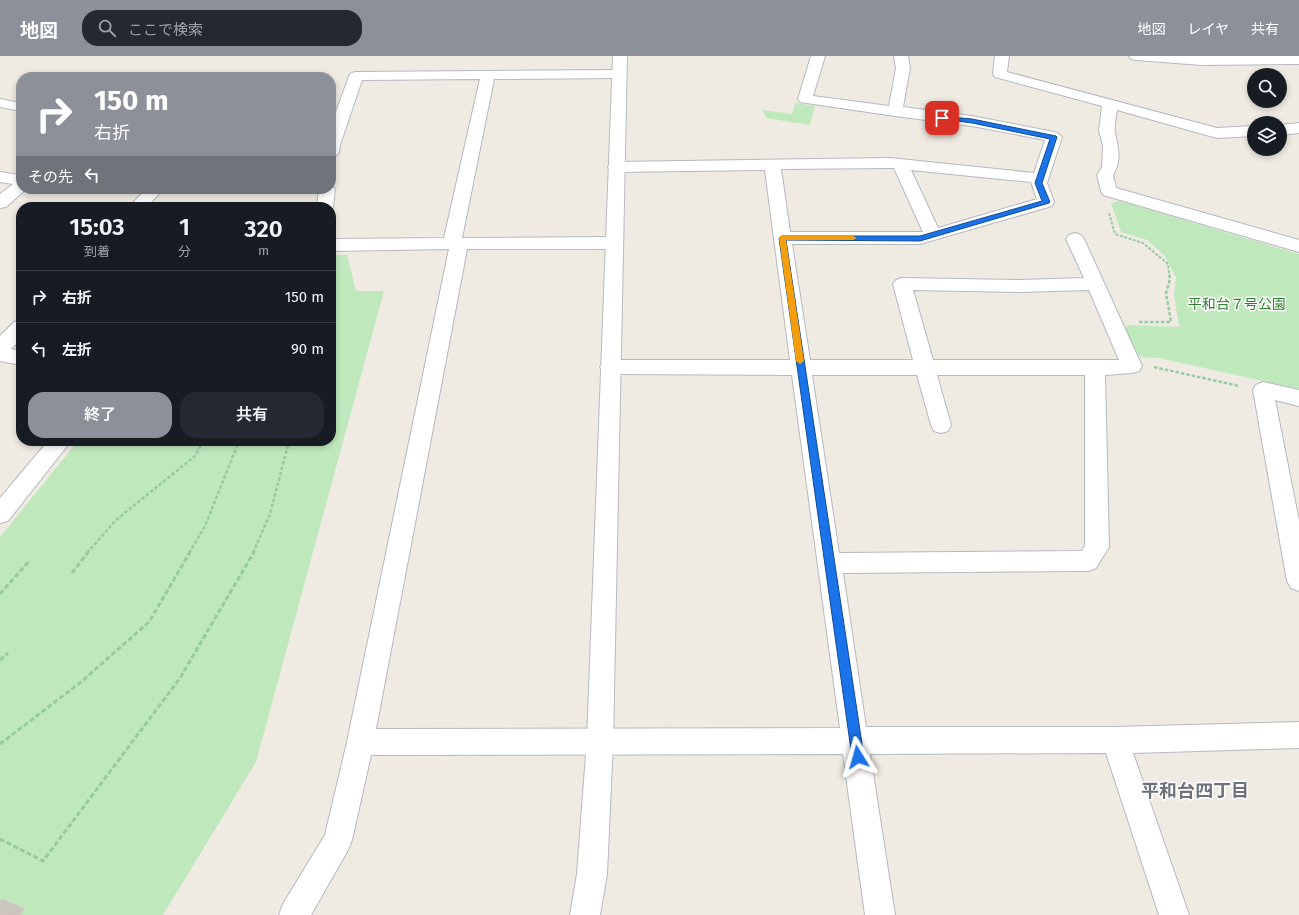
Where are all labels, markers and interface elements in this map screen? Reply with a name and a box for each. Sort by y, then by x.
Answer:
search box [82,10,362,46]
icon: search [96,17,118,39]
text: 地図 [20,19,58,42]
text: ここで検索 [128,21,203,39]
text: 地図 [1137,21,1165,38]
text: レイヤ [1187,21,1229,38]
text: 共有 [1251,21,1279,38]
map controls [1247,68,1287,156]
button: search [1247,68,1287,108]
text: 150 m [94,84,169,117]
icon: right [28,88,80,140]
pin [925,101,959,135]
icon: arrive [931,107,953,129]
button: layers [1247,116,1287,156]
text: 右折 [94,122,130,144]
icon: left [81,164,103,186]
text: その先 [28,168,73,186]
text: 15:03 [69,213,125,241]
text: 1 [179,213,190,241]
text: 320 [244,215,283,243]
text: m [258,243,269,258]
text: 到着 [84,244,110,259]
text: 分 [178,244,191,259]
icon: right [28,286,50,308]
text: 150 m [285,288,324,306]
text: 右折 [62,289,92,307]
park label: 平和台７号公園 [1188,296,1286,313]
icon: left [28,338,50,360]
text: 90 m [291,340,324,358]
text: 左折 [62,341,92,359]
button: 終了 [28,392,172,438]
button: 共有 [180,392,324,438]
position arrow [837,736,879,778]
district label: 平和台四丁目 [1141,780,1249,802]

